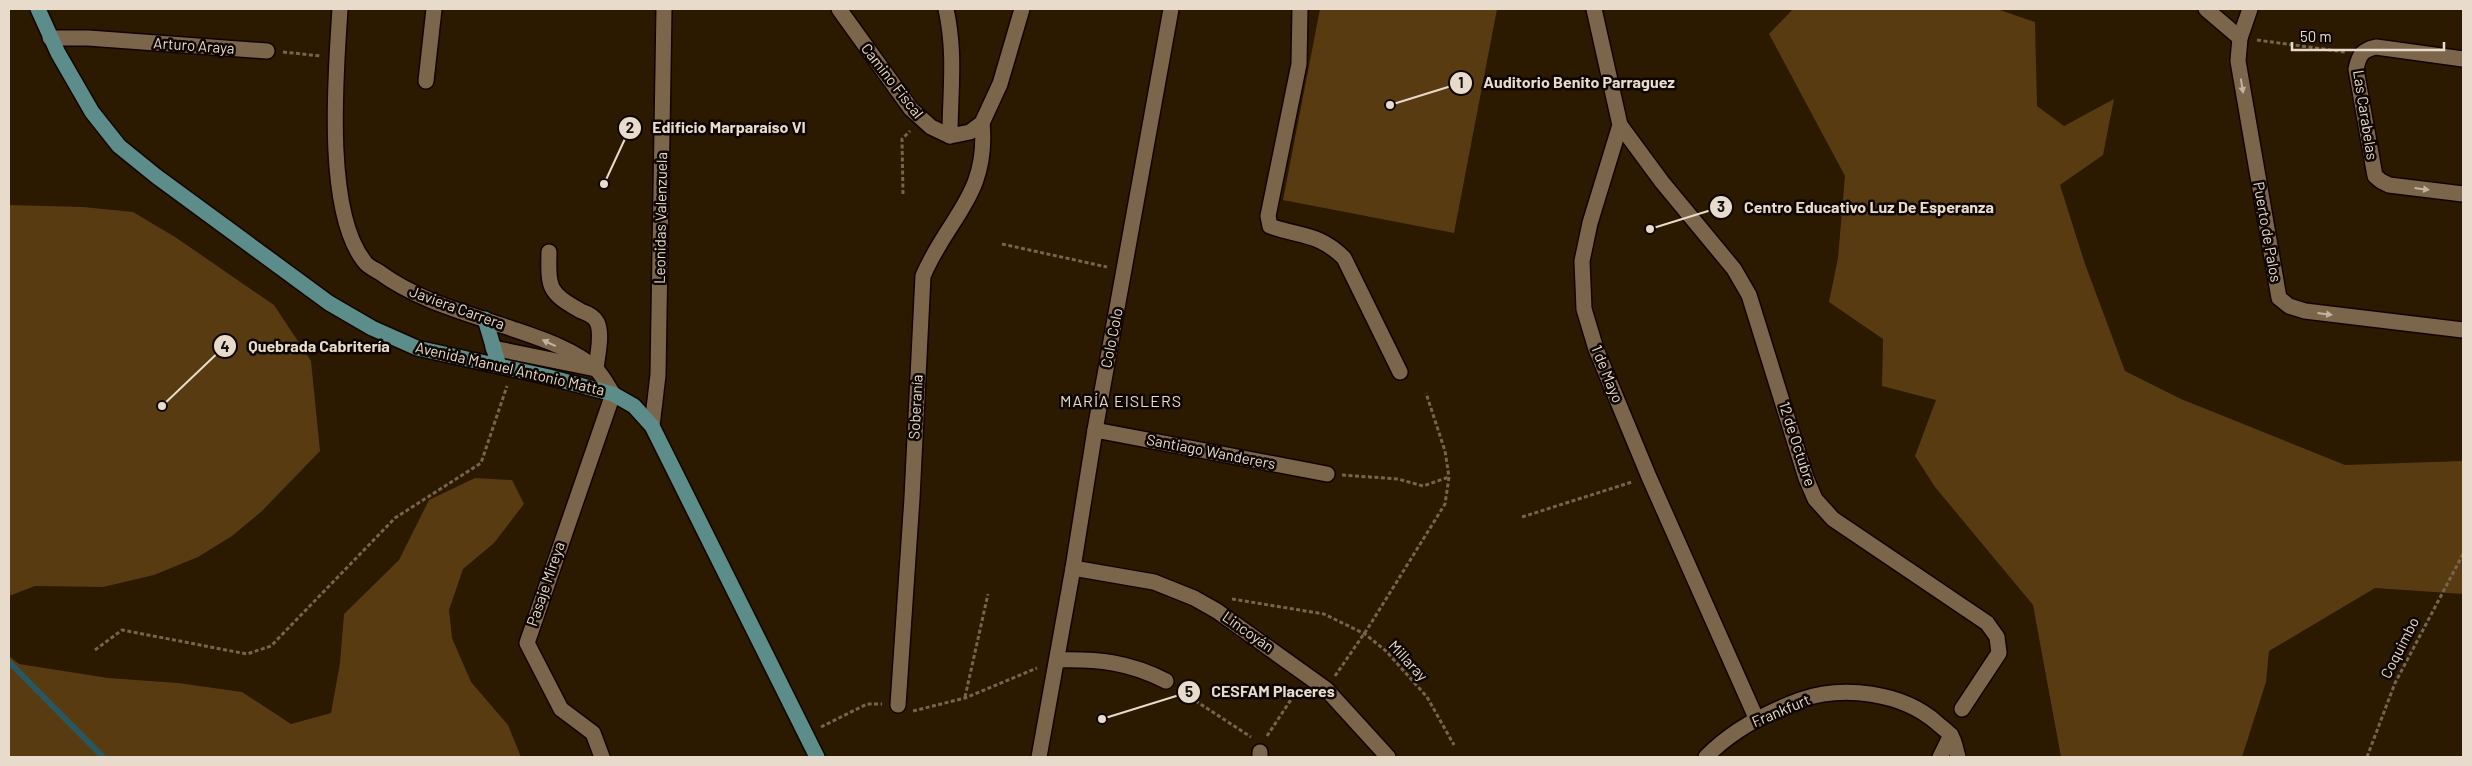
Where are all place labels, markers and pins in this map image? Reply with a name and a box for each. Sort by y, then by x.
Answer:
callout: Auditorio Benito Parraguez [1449,67,1685,98]
callout: Edificio Marparaíso VI [617,112,816,143]
callout: Centro Educativo Luz De Esperanza [1709,192,2003,223]
callout: Quebrada Cabritería [213,331,400,362]
callout: CESFAM Placeres [1177,676,1345,707]

